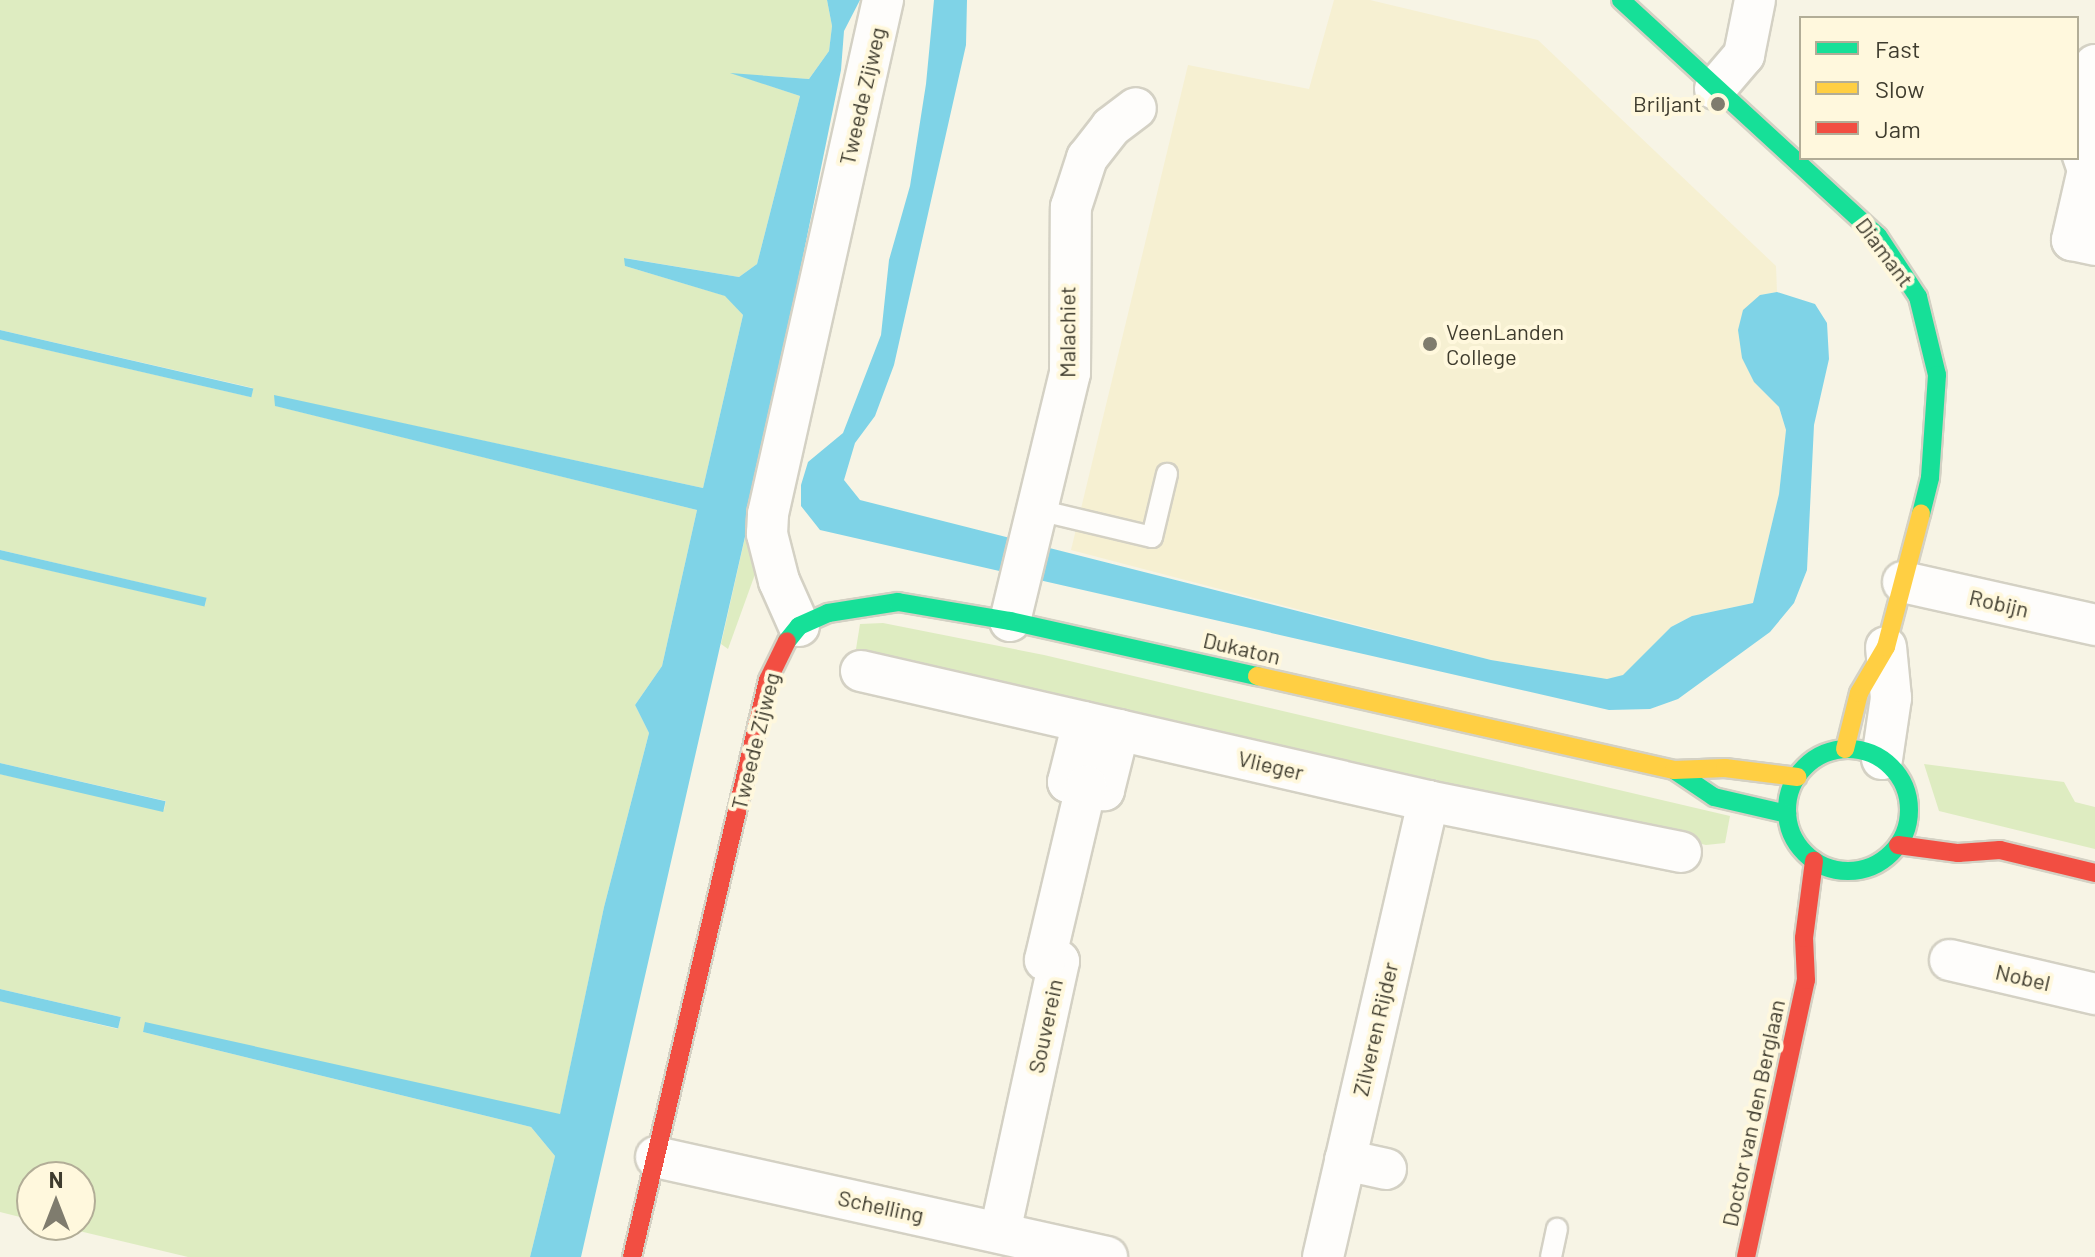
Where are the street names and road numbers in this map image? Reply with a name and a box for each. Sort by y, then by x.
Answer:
street label: Tweede Zijweg [833,24,891,168]
street label: Diamant [1850,212,1920,292]
street label: Malachiet [1054,286,1080,378]
street label: Robijn [1967,583,2031,623]
street label: Dukaton [1201,626,1283,670]
street label: Tweede Zijweg [725,669,785,813]
street label: Vlieger [1235,745,1307,785]
street label: Nobel [1993,958,2053,996]
street label: Zilveren Rijder [1347,959,1403,1099]
street label: Souverein [1022,977,1068,1075]
street label: Doctor van den Berglaan [1716,997,1790,1229]
street label: Schelling [836,1184,926,1228]

